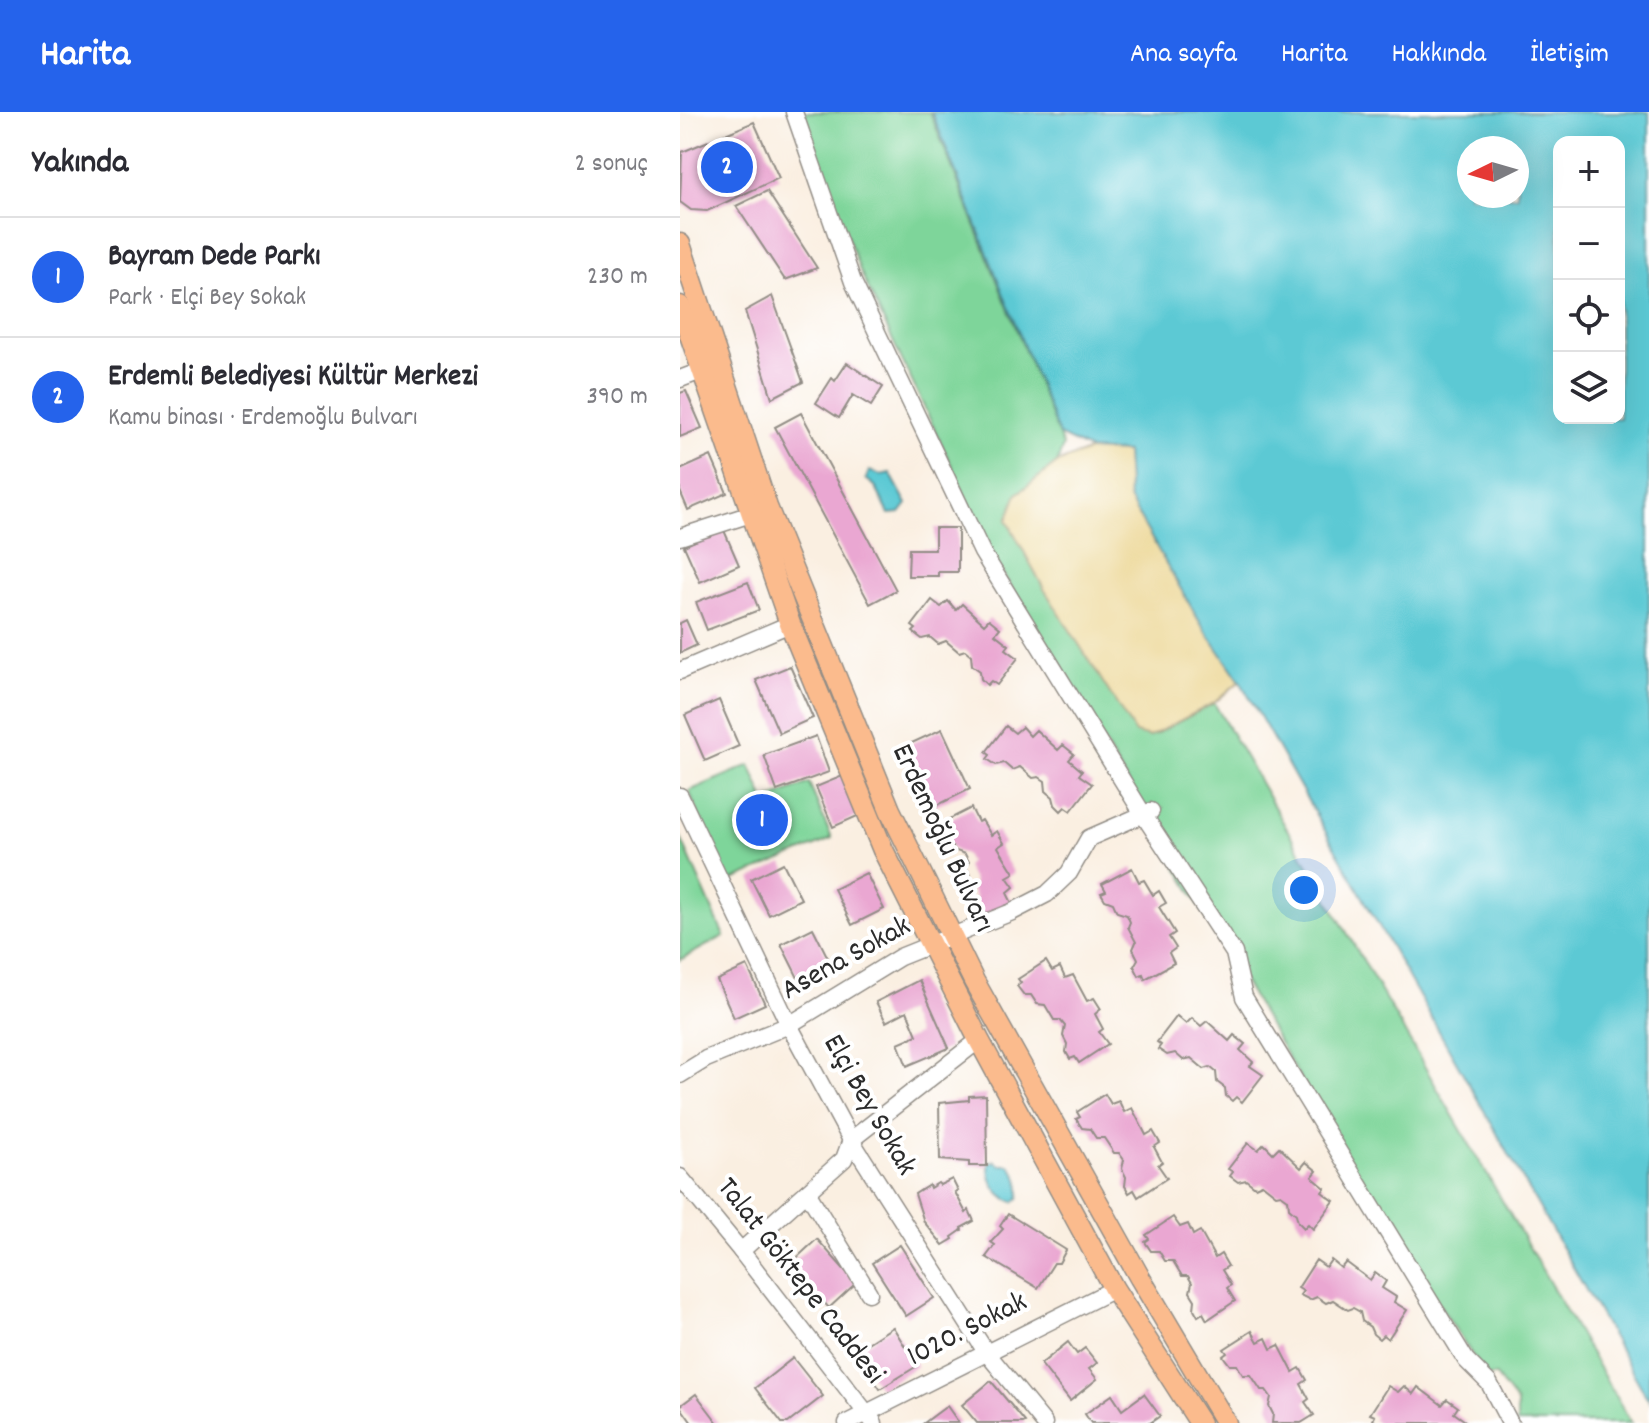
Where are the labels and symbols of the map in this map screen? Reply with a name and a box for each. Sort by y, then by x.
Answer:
north arrow [1457,136,1529,208]
pin: 2 [701,137,753,197]
street label: Erdemoğlu Bulvarı [878,738,1004,940]
pin: 1 [736,790,788,850]
your location [1284,870,1324,910]
street label: Asena Sokak [774,907,920,1013]
street label: Elçi Bey Sokak [810,1027,926,1185]
street label: Talat Göktepe Caddesi [704,1169,894,1395]
street label: 1020. Sokak [901,1282,1035,1380]

